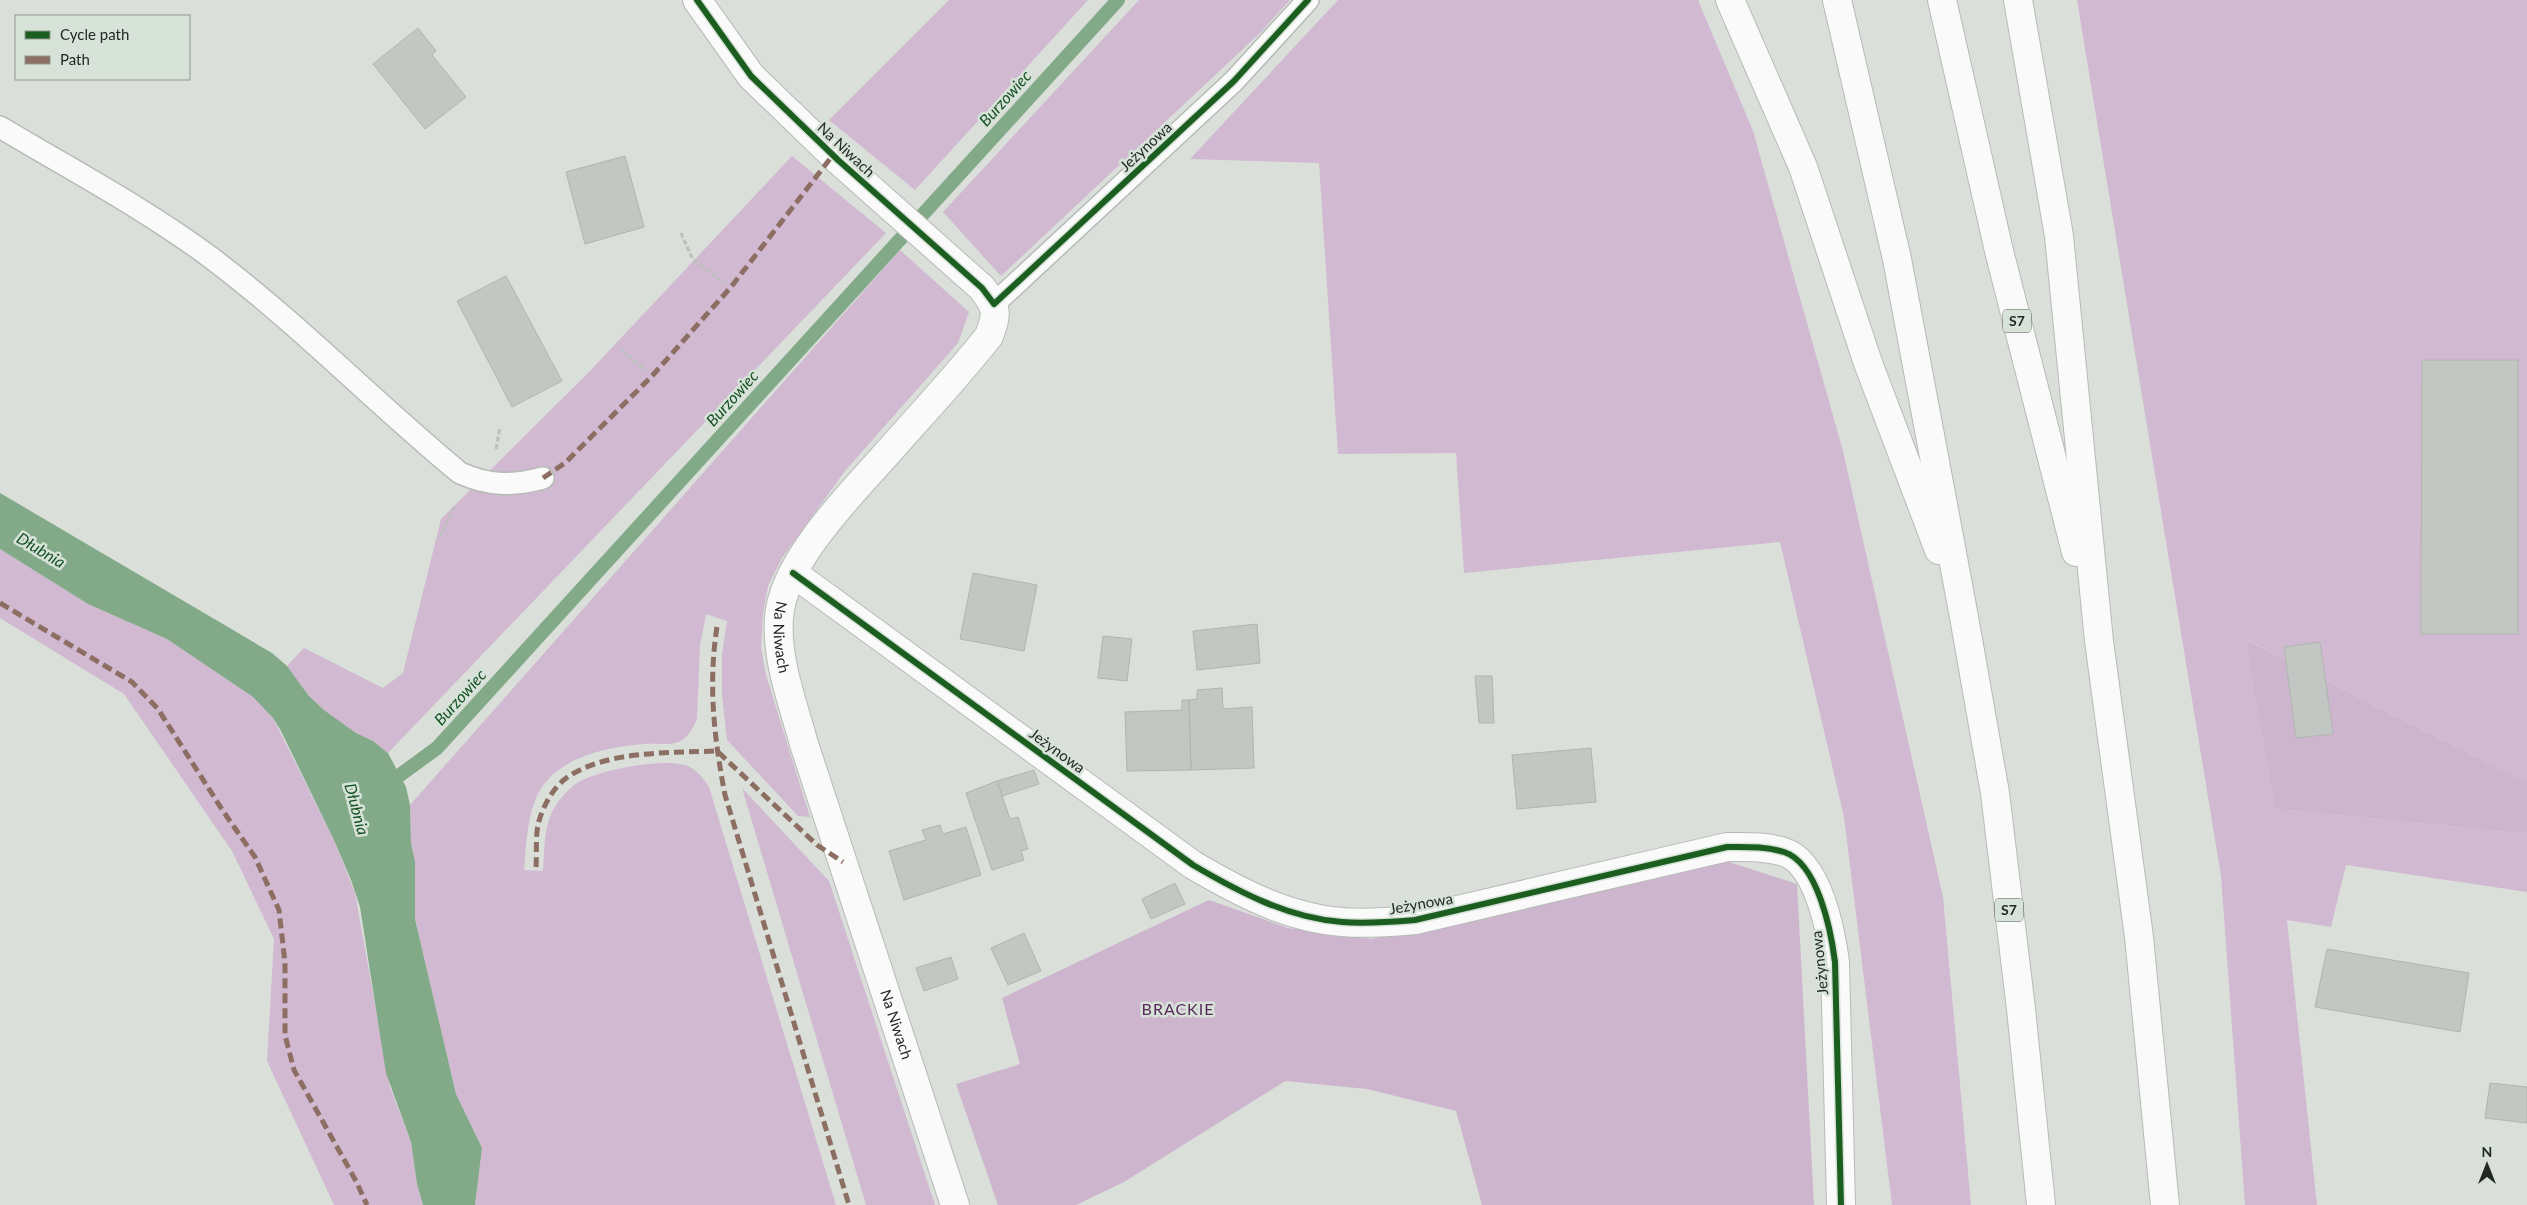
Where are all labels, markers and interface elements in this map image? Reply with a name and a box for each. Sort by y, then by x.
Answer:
legend [15,15,190,80]
text: Cycle path [60,25,129,43]
text: Path [60,50,90,68]
water label: Burzowiec [975,66,1035,129]
street label: Na Niwach [814,118,879,180]
street label: Jeżynowa [1116,118,1175,175]
road number: S7 [2003,310,2031,332]
water label: Burzowiec [702,366,762,429]
water label: Dłubnia [14,528,69,571]
street label: Na Niwach [771,600,794,675]
water label: Burzowiec [430,665,490,728]
street label: Jeżynowa [1026,724,1089,776]
water label: Dłubnia [341,781,374,837]
street label: Jeżynowa [1388,889,1454,917]
road number: S7 [1995,898,2023,922]
street label: Jeżynowa [1807,930,1831,996]
street label: Na Niwach [877,987,917,1061]
district label: BRACKIE [1142,999,1214,1018]
north arrow [2462,1140,2512,1190]
text: N [2482,1143,2492,1160]

